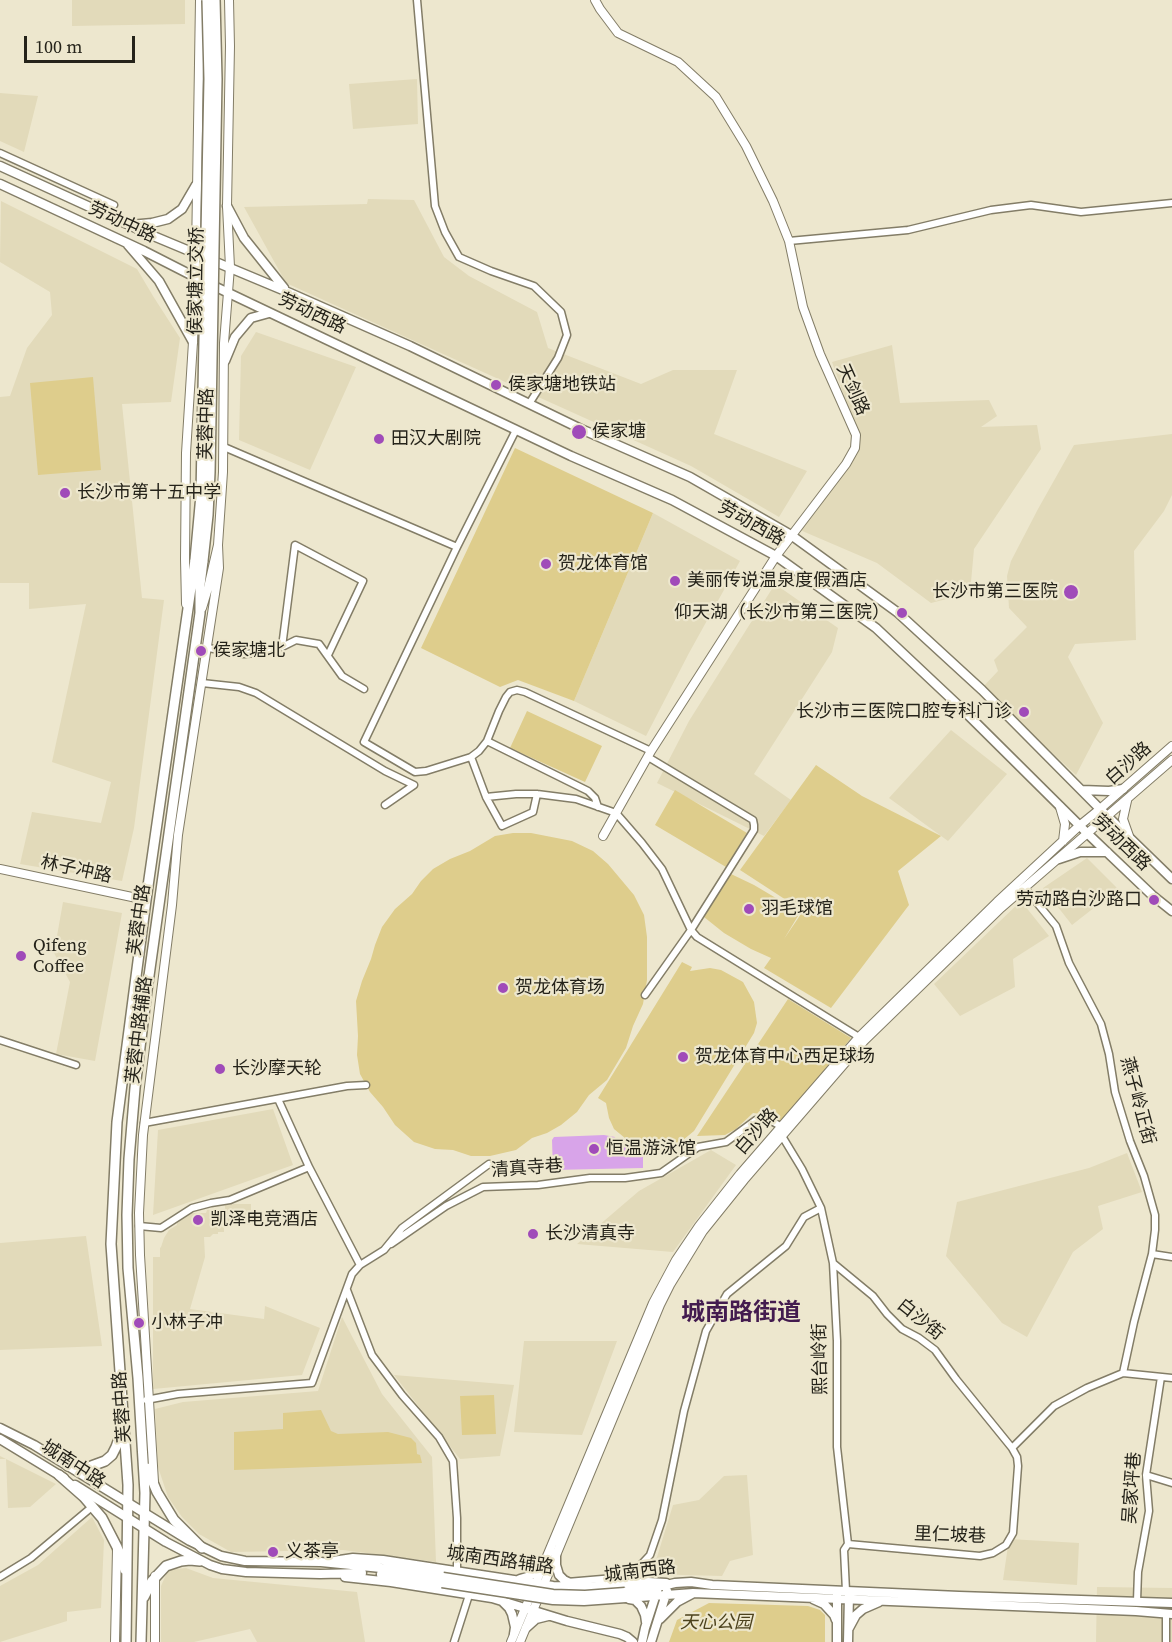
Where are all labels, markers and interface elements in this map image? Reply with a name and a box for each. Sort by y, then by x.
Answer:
scale bar [27,24,138,62]
text: 100 m [35,34,82,59]
street label: 劳动中路 [85,198,159,248]
street label: 侯家塘立交桥 [185,227,209,335]
street label: 劳动西路 [275,289,349,339]
street label: 天剑路 [831,361,873,419]
place label: 侯家塘地铁站 [508,374,616,396]
marker: 侯家塘地铁站 [489,378,503,392]
street label: 芙蓉中路 [196,388,218,460]
place label: 侯家塘 [592,421,646,443]
marker: 侯家塘 [570,423,588,441]
place label: 田汉大剧院 [391,428,481,450]
marker: 田汉大剧院 [372,432,386,446]
place label: 长沙市第十五中学 [77,482,221,504]
marker: 长沙市第十五中学 [58,486,72,500]
street label: 劳动西路 [714,497,788,551]
place label: 贺龙体育馆 [558,553,648,575]
marker: 贺龙体育馆 [539,557,553,571]
place label: 美丽传说温泉度假酒店 [687,570,867,592]
marker: 美丽传说温泉度假酒店 [668,574,682,588]
place label: 长沙市第三医院 [932,581,1058,603]
marker: 长沙市第三医院 [1062,583,1080,601]
place label: 仰天湖（长沙市第三医院） [674,602,890,624]
marker: 仰天湖（长沙市第三医院） [895,606,909,620]
place label: 侯家塘北 [213,640,285,662]
marker: 侯家塘北 [194,644,208,658]
place label: 长沙市三医院口腔专科门诊 [796,701,1012,723]
marker: 长沙市三医院口腔专科门诊 [1017,705,1031,719]
street label: 白沙路 [1102,738,1156,790]
street label: 劳动西路 [1088,810,1154,876]
street label: 林子冲路 [39,852,113,888]
street label: 芙蓉中路 [124,883,156,957]
place label: 劳动路白沙路口 [1016,889,1142,911]
marker: 劳动路白沙路口 [1147,893,1161,907]
place label: 羽毛球馆 [761,898,833,920]
marker: 羽毛球馆 [742,902,756,916]
place label: Qifeng Coffee [33,935,87,978]
marker: Qifeng Coffee [14,949,28,963]
street label: 芙蓉中路辅路 [123,975,157,1085]
place label: 贺龙体育场 [515,977,605,999]
marker: 贺龙体育场 [496,981,510,995]
place label: 贺龙体育中心西足球场 [695,1046,875,1068]
marker: 贺龙体育中心西足球场 [676,1050,690,1064]
street label: 燕子岭正街 [1115,1055,1159,1147]
place label: 长沙摩天轮 [232,1058,322,1080]
marker: 长沙摩天轮 [213,1062,227,1076]
street label: 白沙路 [731,1105,783,1159]
place label: 恒温游泳馆 [606,1138,696,1160]
marker: 恒温游泳馆 [587,1142,601,1156]
street label: 清真寺巷 [490,1156,564,1182]
place label: 凯泽电竞酒店 [210,1209,318,1231]
marker: 凯泽电竞酒店 [191,1213,205,1227]
place label: 长沙清真寺 [545,1223,635,1245]
marker: 长沙清真寺 [526,1227,540,1241]
street label: 白沙街 [892,1295,948,1345]
district label: 城南路街道 [681,1300,801,1328]
place label: 小林子冲 [151,1312,223,1334]
marker: 小林子冲 [132,1316,146,1330]
street label: 熙台岭街 [810,1323,832,1395]
street label: 芙蓉中路 [110,1370,136,1444]
street label: 城南中路 [37,1436,109,1494]
street label: 吴家坪巷 [1120,1451,1146,1525]
street label: 里仁坡巷 [914,1524,986,1548]
place label: 义茶亭 [285,1541,339,1563]
street label: 城南西路辅路 [445,1543,555,1579]
marker: 义茶亭 [266,1545,280,1559]
street label: 城南西路 [603,1557,677,1587]
park label: 天心公园 [680,1612,752,1634]

